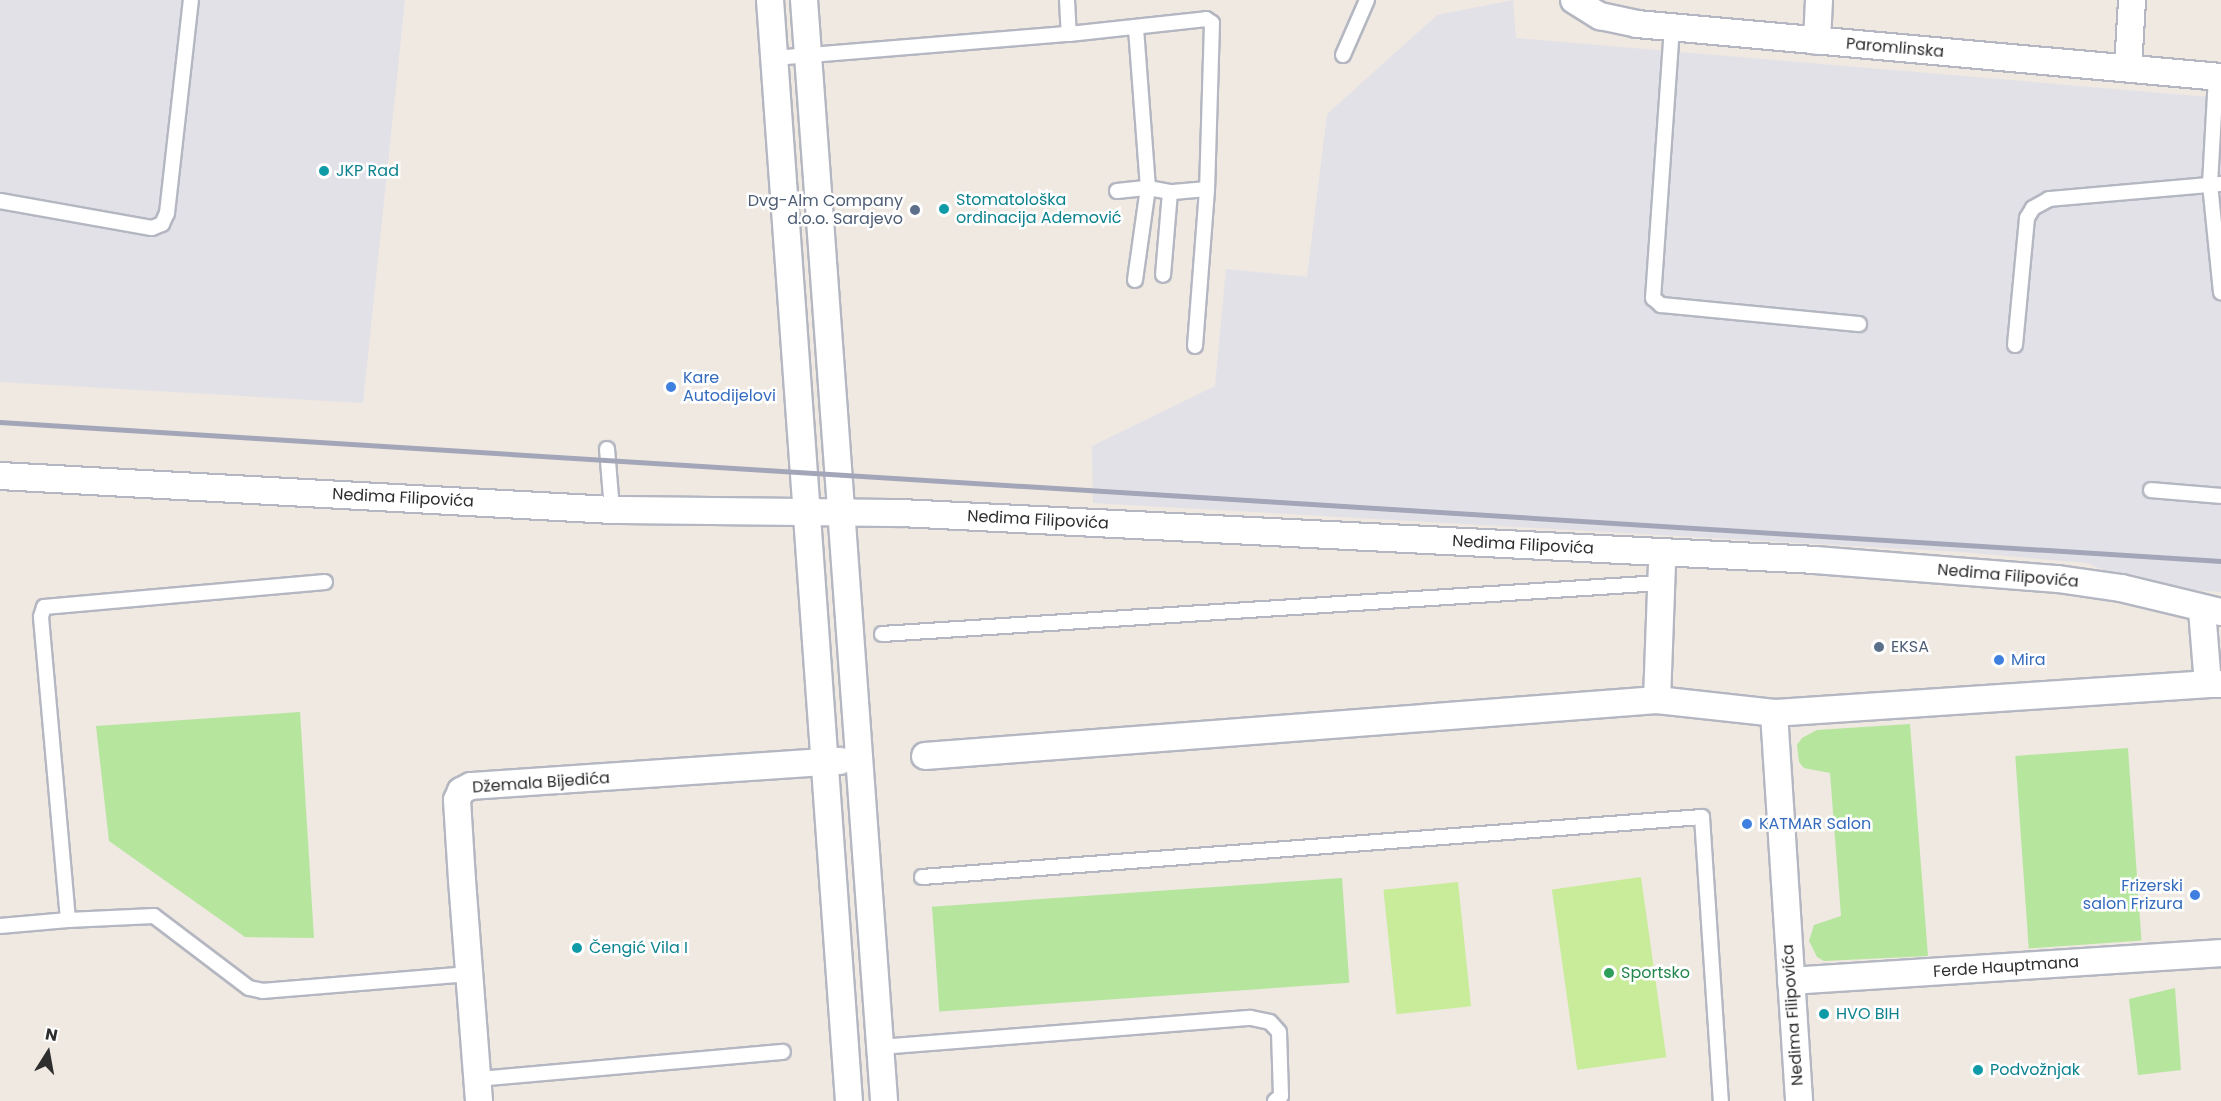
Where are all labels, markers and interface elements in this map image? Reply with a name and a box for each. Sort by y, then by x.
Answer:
street label: Paromlinska [1845,34,1945,62]
place label: JKP Rad [336,161,399,181]
marker: JKP Rad [317,164,331,178]
place label: Stomatološka ordinacija Ademović [956,190,1122,228]
place label: Dvg-Alm Company d.o.o. Sarajevo [748,191,903,229]
marker: Stomatološka ordinacija Ademović [937,202,951,216]
marker: Dvg-Alm Company d.o.o. Sarajevo [908,203,922,217]
place label: Kare Autodijelovi [683,368,776,406]
marker: Kare Autodijelovi [664,380,678,394]
street label: Nedima Filipovića [332,485,474,511]
street label: Nedima Filipovića [967,507,1109,533]
street label: Nedima Filipovića [1452,532,1594,558]
street label: Nedima Filipovića [1937,560,2079,592]
place label: EKSA [1891,637,1929,657]
marker: EKSA [1872,640,1886,654]
place label: Mira [2011,650,2045,670]
marker: Mira [1992,653,2006,667]
street label: Džemala Bijedića [472,769,610,797]
place label: KATMAR Salon [1759,814,1871,834]
marker: KATMAR Salon [1740,817,1754,831]
place label: Frizerski salon Frizura [2083,876,2183,914]
marker: Frizerski salon Frizura [2188,888,2202,902]
place label: Čengić Vila I [589,938,688,958]
marker: Čengić Vila I [570,941,584,955]
street label: Nedima Filipovića [1778,944,1808,1086]
street label: Ferde Hauptmana [1932,952,2080,982]
place label: Sportsko [1621,963,1690,983]
marker: Sportsko [1602,966,1616,980]
place label: HVO BIH [1836,1004,1900,1024]
marker: HVO BIH [1817,1007,1831,1021]
text: N [43,1022,60,1047]
north arrow [18,1023,78,1083]
place label: Podvožnjak [1990,1060,2080,1080]
marker: Podvožnjak [1971,1063,1985,1077]

